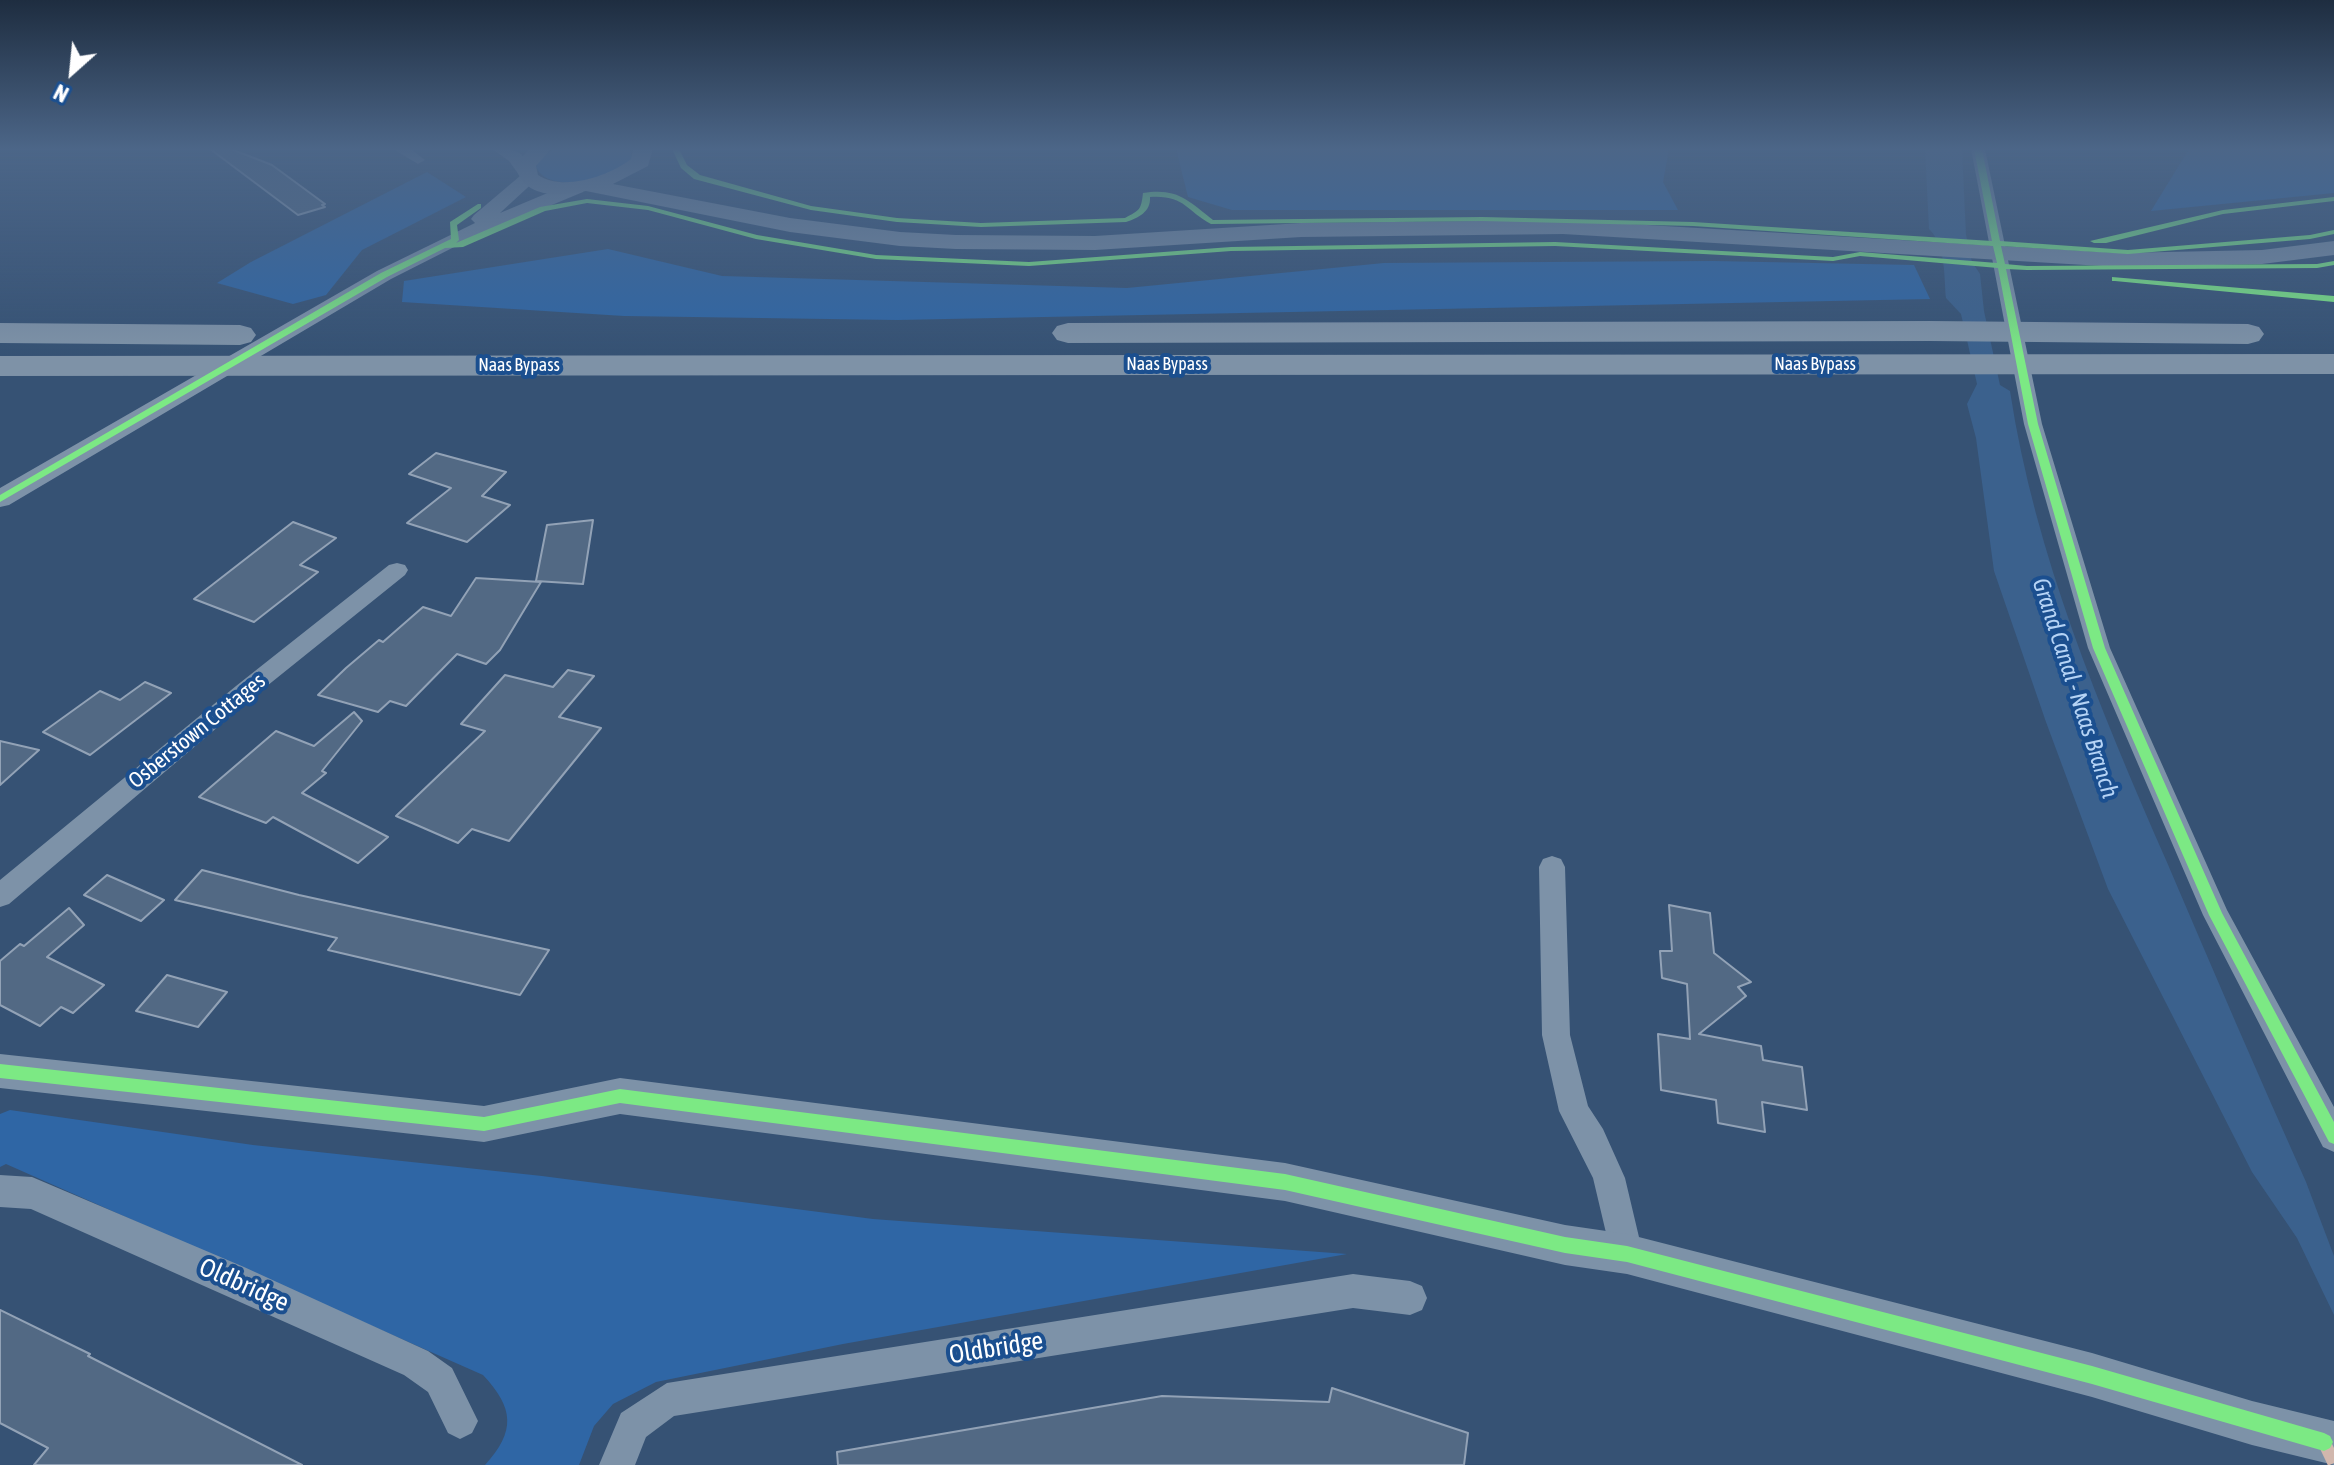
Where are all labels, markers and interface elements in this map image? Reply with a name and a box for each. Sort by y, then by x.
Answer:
north arrow [32,32,112,112]
text: N [49,79,73,108]
street label: Naas Bypass [1126,353,1208,375]
street label: Naas Bypass [1774,353,1856,375]
street label: Naas Bypass [478,354,560,376]
water label: Grand Canal - Naas Branch [2026,574,2124,802]
street label: Osberstown Cottages [123,668,271,794]
street label: Oldbridge [194,1251,294,1319]
street label: Oldbridge [947,1325,1045,1371]

